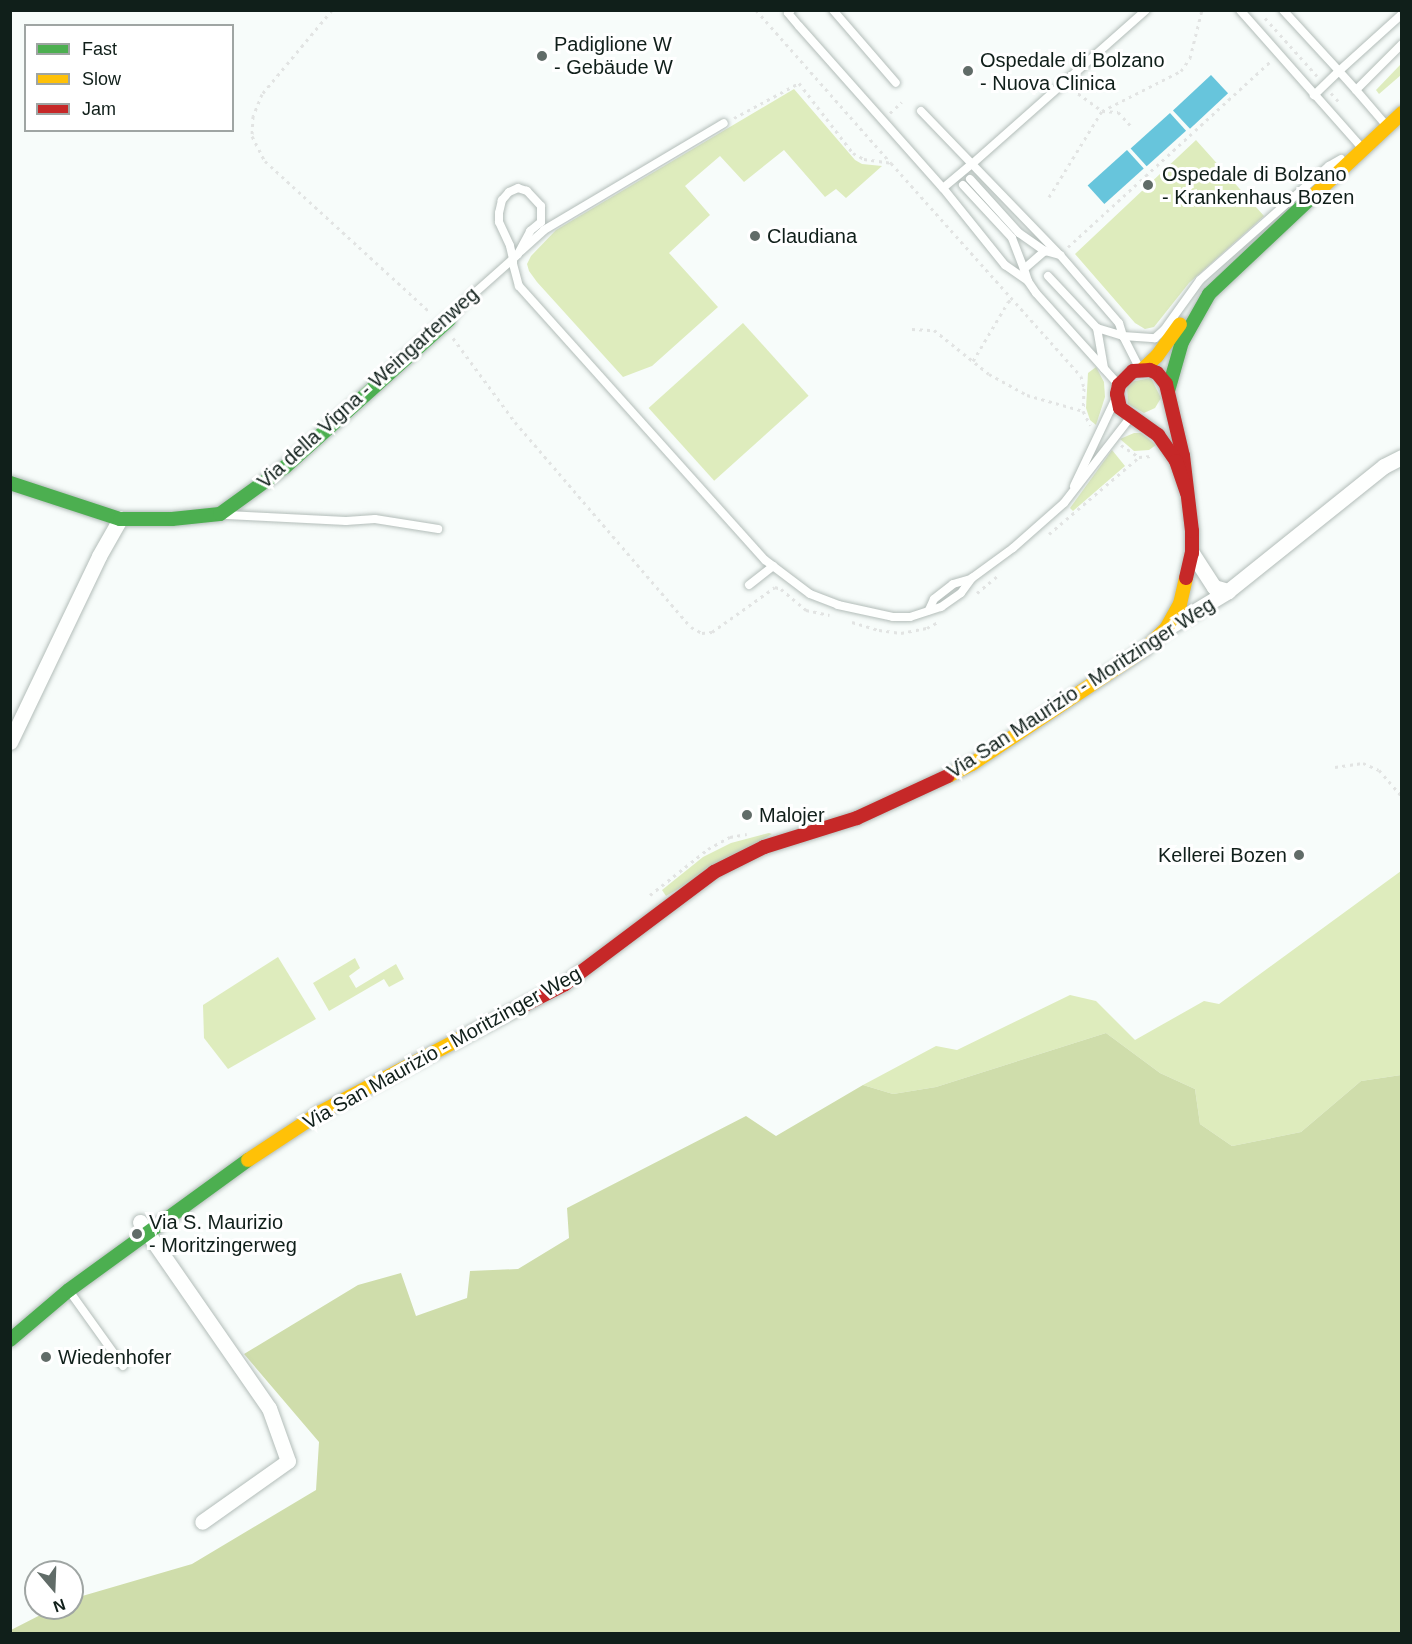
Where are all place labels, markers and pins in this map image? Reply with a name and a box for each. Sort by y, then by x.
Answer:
place label: Padiglione W - Gebäude W [554,33,673,80]
place label: Ospedale di Bolzano - Nuova Clinica [980,48,1165,95]
marker: Padiglione W - Gebäude W [535,49,549,63]
marker: Ospedale di Bolzano - Nuova Clinica [961,64,975,78]
place label: Ospedale di Bolzano - Krankenhaus Bozen [1162,162,1354,209]
marker: Ospedale di Bolzano - Krankenhaus Bozen [1139,176,1157,194]
place label: Claudiana [767,224,857,248]
marker: Claudiana [748,229,762,243]
place label: Malojer [759,803,825,827]
marker: Malojer [740,808,754,822]
place label: Kellerei Bozen [1158,843,1287,867]
marker: Kellerei Bozen [1292,848,1306,862]
place label: Via S. Maurizio - Moritzingerweg [149,1210,297,1257]
marker: Via S. Maurizio - Moritzingerweg [130,1227,144,1241]
place label: Wiedenhofer [58,1345,171,1369]
marker: Wiedenhofer [39,1350,53,1364]

